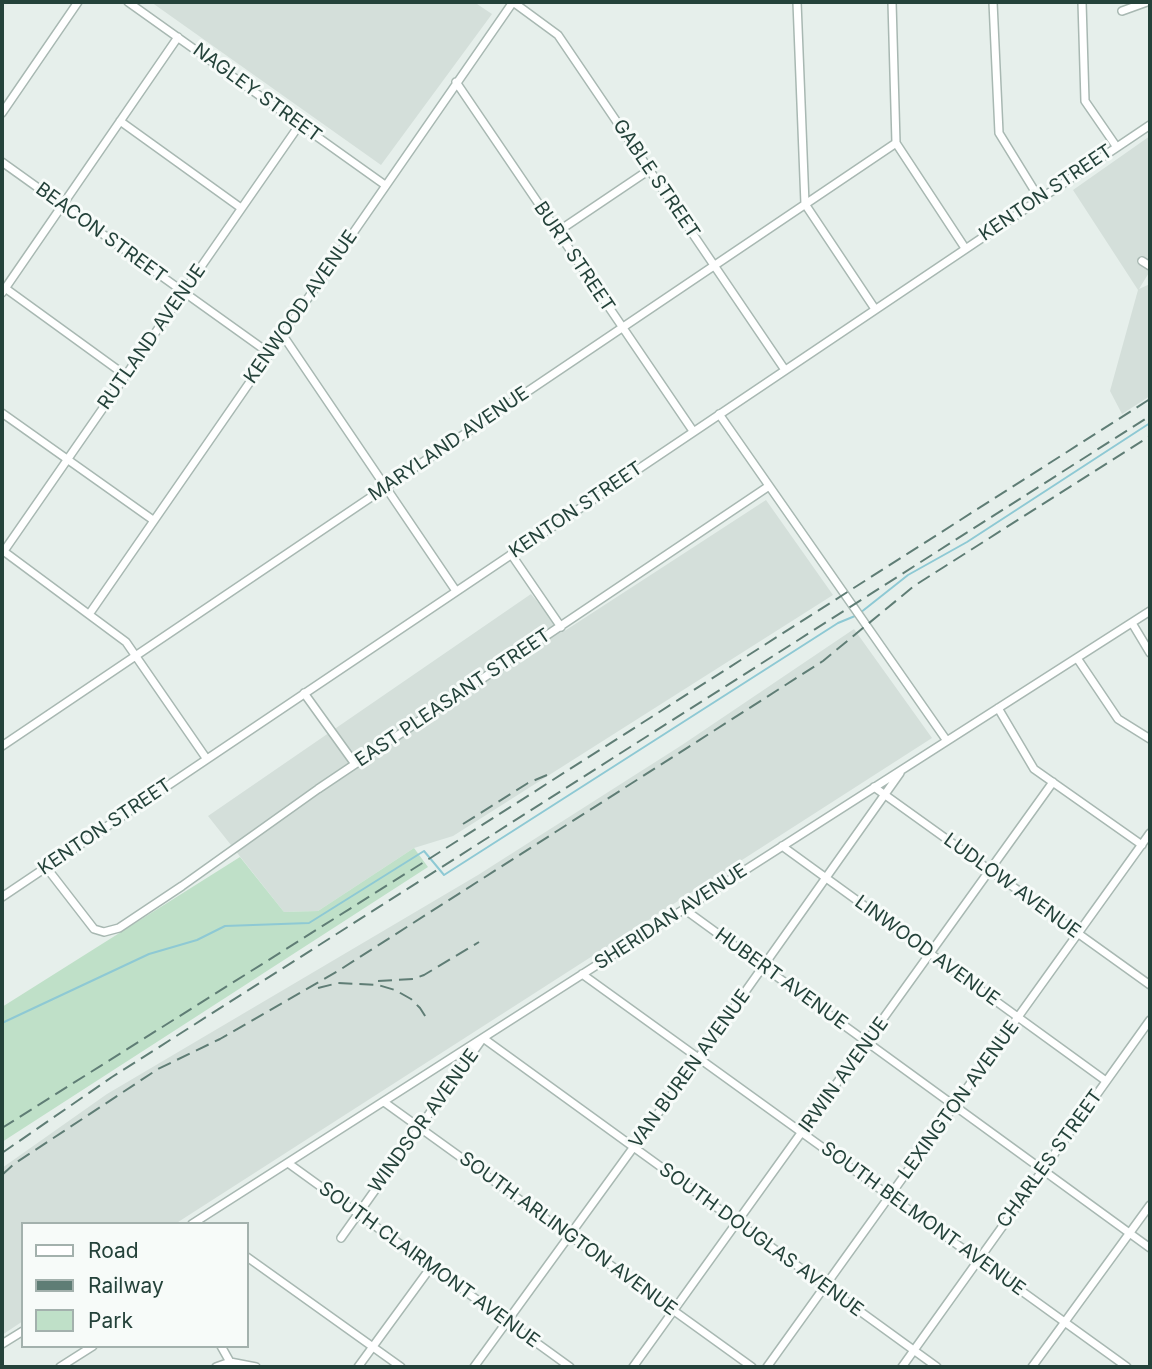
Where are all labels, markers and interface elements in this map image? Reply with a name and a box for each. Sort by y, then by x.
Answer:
street label: NAGLEY STREET [188,39,326,147]
street label: GABLE STREET [608,115,704,243]
street label: KENTON STREET [975,140,1117,246]
street label: BEACON STREET [31,178,171,288]
street label: BURT STREET [529,197,619,317]
street label: KENWOOD AVENUE [240,226,362,388]
street label: RUTLAND AVENUE [93,260,211,414]
street label: MARYLAND AVENUE [365,382,533,506]
street label: KENTON STREET [505,457,647,563]
street label: EAST PLEASANT STREET [351,624,555,772]
street label: KENTON STREET [34,774,176,880]
street label: LUDLOW AVENUE [939,829,1085,943]
street label: SHERIDAN AVENUE [591,859,751,975]
street label: LINWOOD AVENUE [850,891,1004,1011]
street label: HUBERT AVENUE [710,923,852,1035]
street label: VAN BUREN AVENUE [625,985,755,1153]
street label: IRWIN AVENUE [795,1013,893,1137]
street label: LEXINGTON AVENUE [894,1016,1024,1184]
street label: WINDSOR AVENUE [364,1045,484,1197]
street label: CHARLES STREET [992,1086,1108,1232]
street label: SOUTH BELMONT AVENUE [816,1137,1030,1301]
street label: SOUTH ARLINGTON AVENUE [455,1147,681,1321]
street label: SOUTH DOUGLAS AVENUE [654,1158,868,1322]
street label: SOUTH CLAIRMONT AVENUE [314,1177,544,1353]
legend [21,1222,248,1348]
text: Road [88,1238,139,1263]
text: Railway [88,1273,164,1298]
text: Park [88,1308,133,1333]

